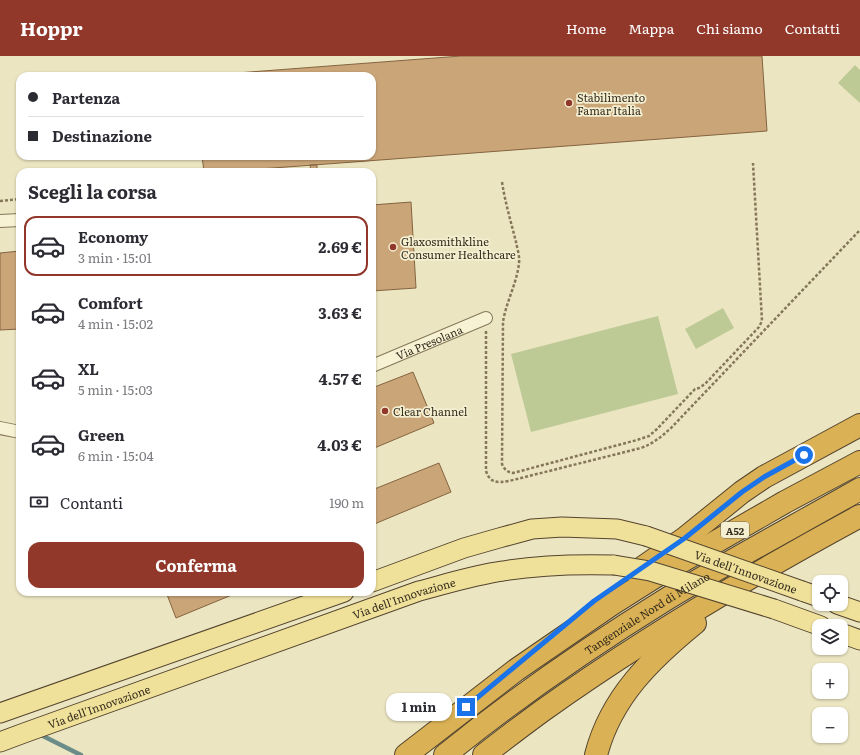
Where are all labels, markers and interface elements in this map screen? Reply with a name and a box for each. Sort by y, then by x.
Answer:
text: Hoppr [20,14,83,42]
text: Home [566,18,606,38]
text: Mappa [628,18,674,38]
text: Chi siamo [696,18,763,38]
text: Contatti [785,18,840,38]
text: Partenza [52,86,120,109]
place label: Stabilimento Famar Italia [577,89,645,118]
marker: Stabilimento Famar Italia [564,98,574,108]
text: Destinazione [52,124,152,147]
text: Scegli la corsa [28,178,157,205]
text: Economy [78,225,148,248]
icon: car [30,228,66,264]
place label: Glaxosmithkline Consumer Healthcare [401,233,516,262]
text: 2.69 € [318,235,362,258]
marker: Glaxosmithkline Consumer Healthcare [388,242,398,252]
text: 3 min · 15:01 [78,248,152,267]
text: Comfort [78,291,143,314]
icon: car [30,294,66,330]
text: 3.63 € [318,301,362,324]
text: 4 min · 15:02 [78,314,153,333]
street label: Via Presolana [393,321,465,363]
text: XL [78,357,99,380]
icon: car [30,360,66,396]
text: 4.57 € [319,367,362,390]
text: 5 min · 15:03 [78,380,153,399]
place label: Clear Channel [393,403,468,419]
marker: Clear Channel [380,406,390,416]
text: Green [78,423,125,446]
icon: car [30,426,66,462]
text: 4.03 € [317,433,362,456]
text: 6 min · 15:04 [78,446,154,465]
route start [795,446,813,464]
icon: cash [28,491,50,513]
text: Contanti [60,491,123,514]
text: 190 m [329,493,364,512]
road number: A52 [721,522,749,538]
button: Conferma [28,542,364,588]
street label: Via dell'Innovazione [693,546,800,597]
street label: Tangenziale Nord di Milano [581,567,712,658]
street label: Via dell'Innovazione [350,573,457,622]
map controls [812,575,848,743]
button: locate [812,575,848,611]
button: layers [812,619,848,655]
button: + [812,663,848,699]
street label: Via dell'Innovazione [45,680,152,732]
callout: 1 min [386,693,452,721]
text: 1 min [402,697,436,716]
route end [457,698,475,716]
button: − [812,707,848,743]

